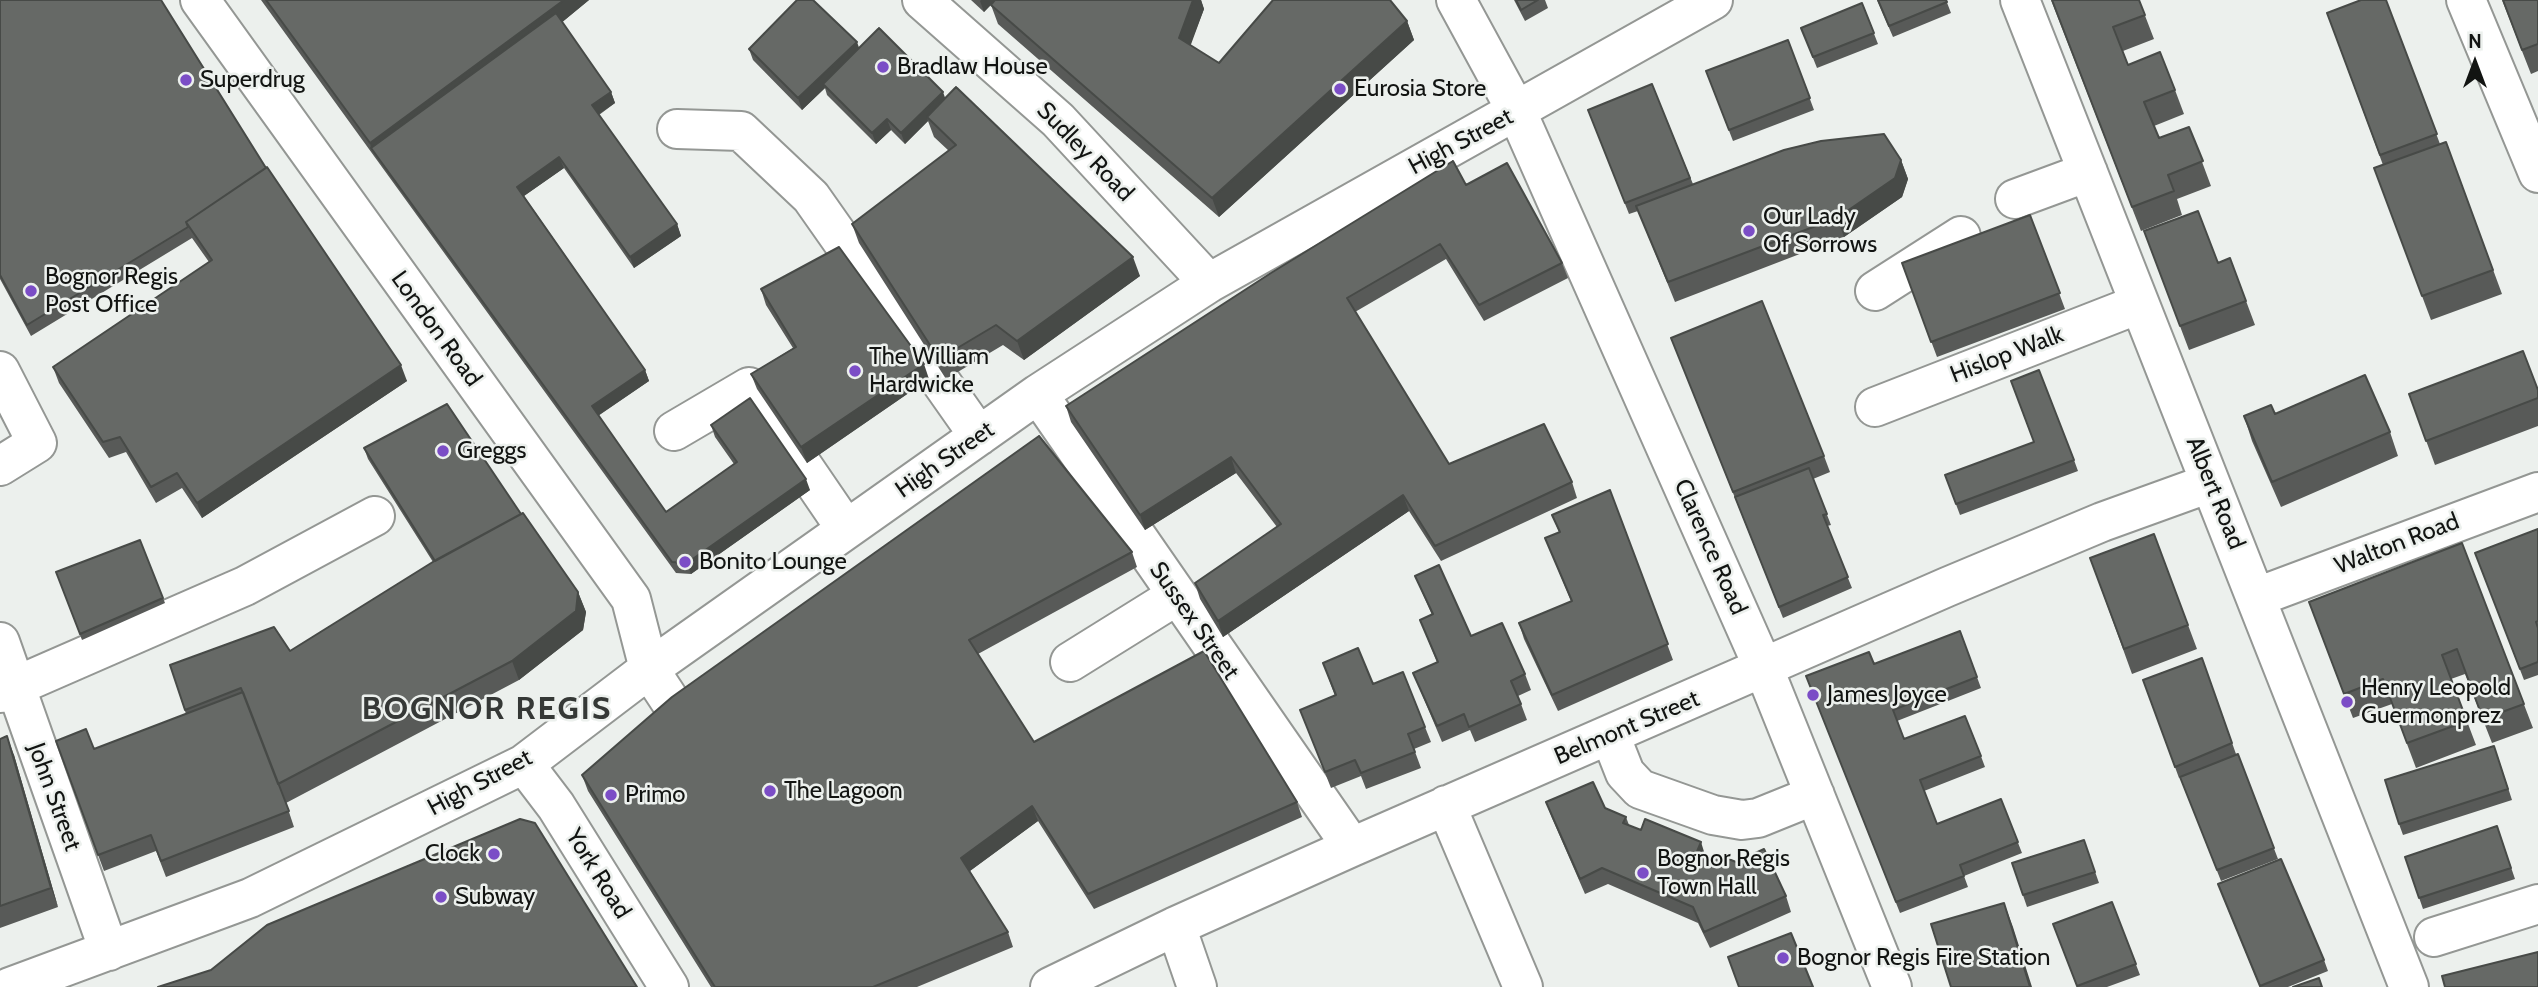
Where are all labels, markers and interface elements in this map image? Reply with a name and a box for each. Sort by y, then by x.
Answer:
north arrow [2440,28,2510,98]
text: N [2468,30,2482,53]
place label: Bradlaw House [897,53,1048,81]
marker: Bradlaw House [875,59,891,75]
place label: Superdrug [200,66,305,94]
marker: Superdrug [178,72,194,88]
place label: Eurosia Store [1354,75,1486,103]
marker: Eurosia Store [1332,81,1348,97]
street label: Sudley Road [1031,96,1139,208]
street label: High Street [1404,103,1518,181]
place label: Our Lady Of Sorrows [1763,203,1877,259]
marker: Our Lady Of Sorrows [1741,223,1757,239]
place label: Bognor Regis Post Office [45,263,178,319]
street label: London Road [384,266,488,392]
marker: Bognor Regis Post Office [23,283,39,299]
street label: Hislop Walk [1946,320,2068,390]
place label: The William Hardwicke [869,343,989,399]
marker: The William Hardwicke [847,363,863,379]
street label: High Street [890,416,1000,504]
street label: Albert Road [2179,432,2251,554]
place label: Greggs [457,437,526,465]
marker: Greggs [435,443,451,459]
street label: Clarence Road [1667,475,1753,619]
street label: Walton Road [2331,507,2463,581]
place label: Bonito Lounge [699,548,847,576]
marker: Bonito Lounge [677,554,693,570]
street label: Sussex Street [1143,557,1245,685]
place label: Henry Leopold Guermonprez [2361,674,2511,730]
place label: James Joyce [1827,681,1947,709]
street label: Belmont Street [1550,684,1704,772]
marker: James Joyce [1805,687,1821,703]
district label: BOGNOR REGIS [363,691,611,729]
marker: Henry Leopold Guermonprez [2339,694,2355,710]
street label: John Street [21,739,87,855]
street label: High Street [423,744,537,822]
place label: The Lagoon [784,777,903,805]
place label: Primo [625,781,685,809]
marker: The Lagoon [762,783,778,799]
marker: Primo [603,787,619,803]
street label: York Road [559,824,637,924]
place label: Clock [425,840,480,868]
place label: Bognor Regis Town Hall [1657,845,1790,901]
marker: Clock [486,846,502,862]
marker: Bognor Regis Town Hall [1635,865,1651,881]
place label: Subway [455,883,535,911]
marker: Subway [433,889,449,905]
place label: Bognor Regis Fire Station [1797,944,2050,972]
marker: Bognor Regis Fire Station [1775,950,1791,966]

